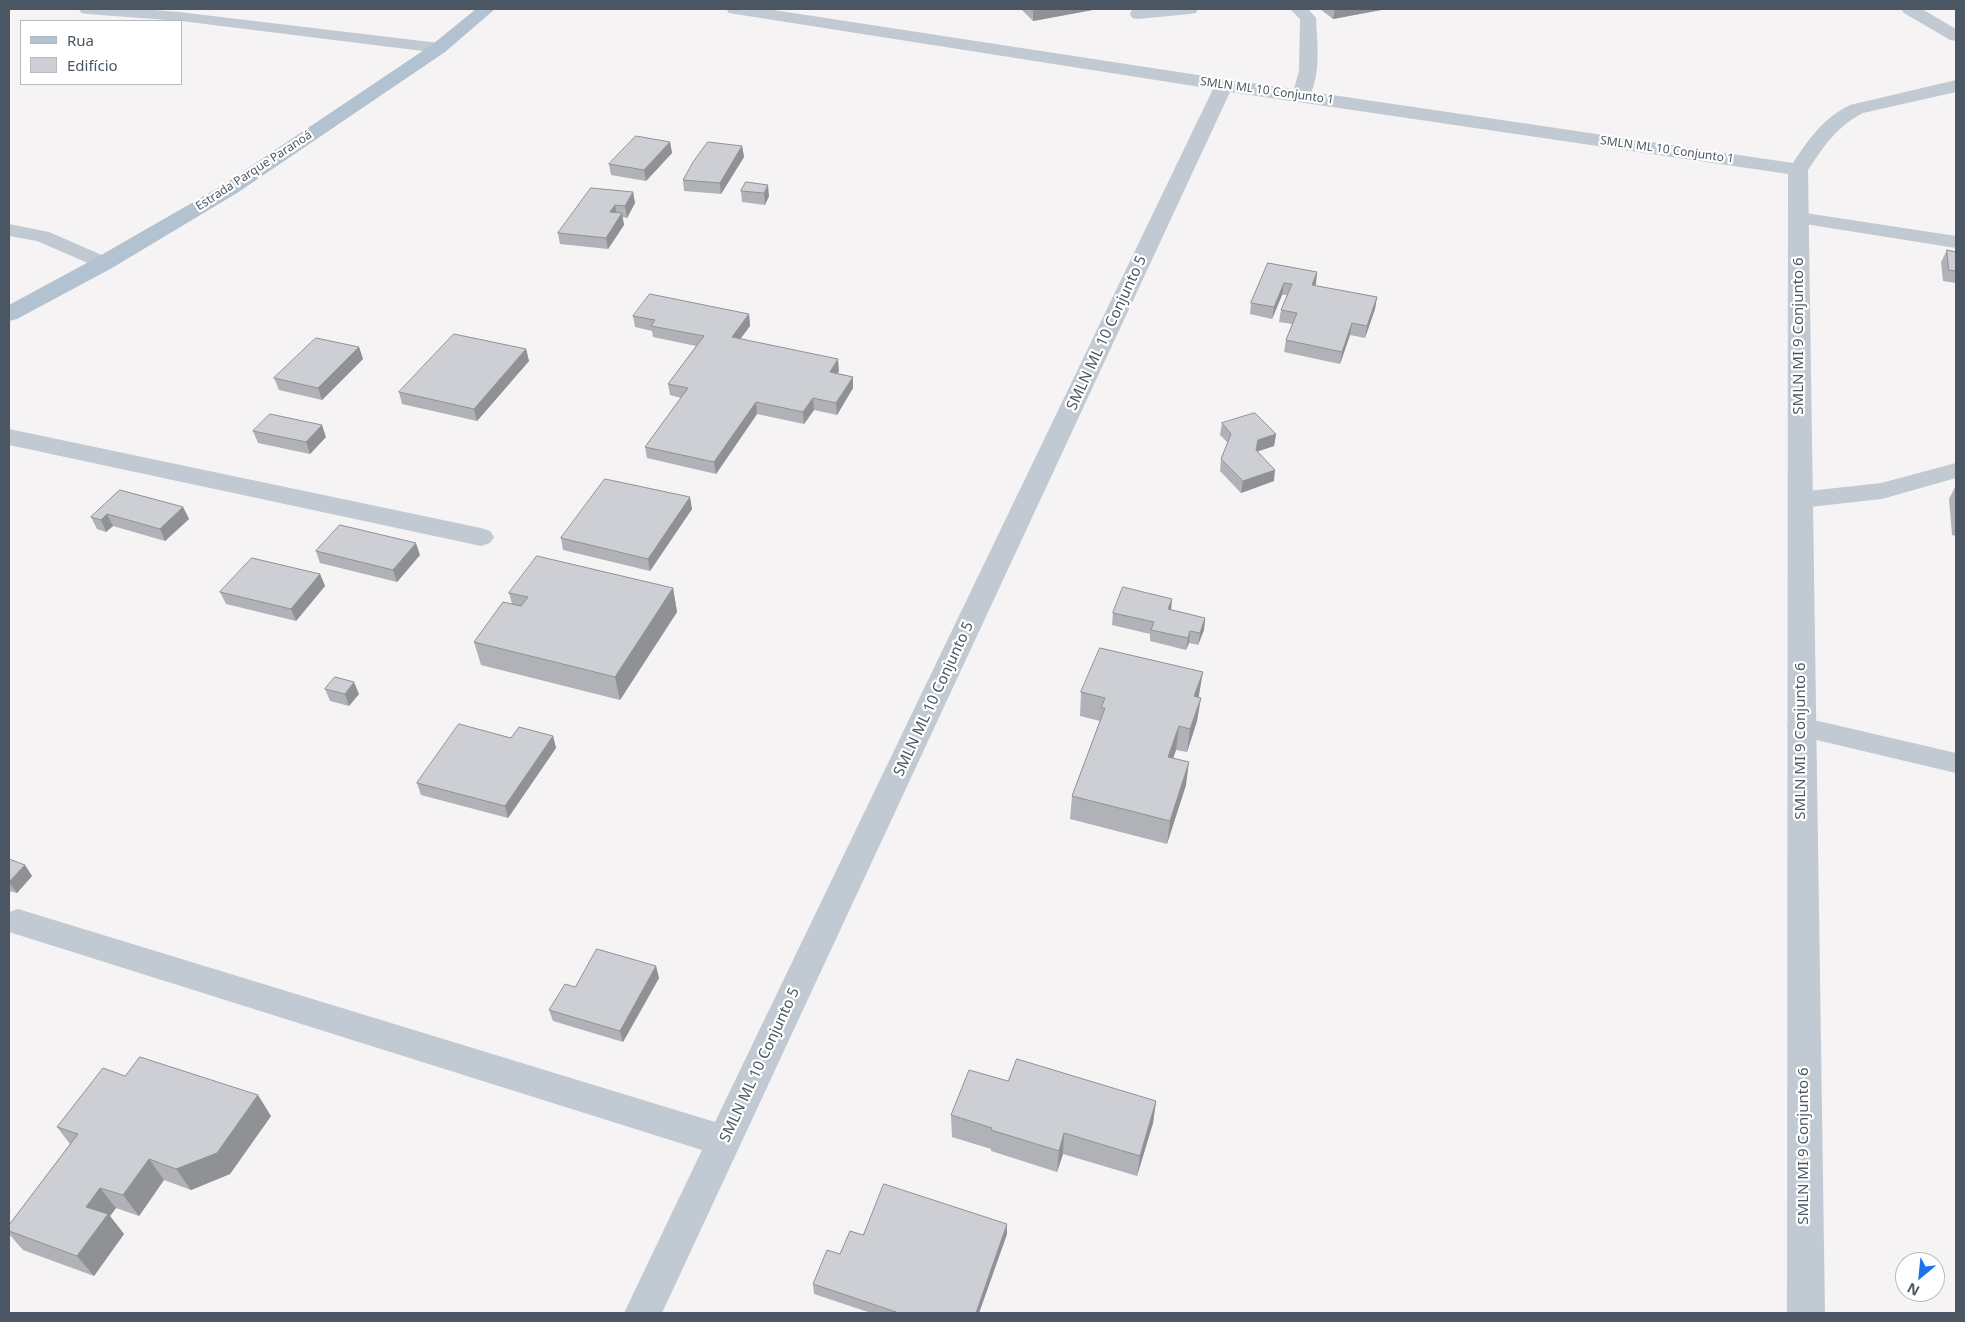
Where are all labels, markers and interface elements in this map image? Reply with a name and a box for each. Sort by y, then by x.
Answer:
legend [20,20,182,85]
text: Rua [67,30,94,50]
text: Edifício [67,55,118,75]
street label: SMLN ML 10 Conjunto 1 [1199,74,1335,108]
street label: Estrada Parque Paranoá [193,128,315,214]
street label: SMLN ML 10 Conjunto 1 [1599,133,1735,167]
street label: SMLN ML 10 Conjunto 5 [1063,253,1151,413]
street label: SMLN MI 9 Conjunto 6 [1790,257,1808,415]
street label: SMLN ML 10 Conjunto 5 [890,619,978,779]
street label: SMLN MI 9 Conjunto 6 [1792,662,1810,820]
street label: SMLN ML 10 Conjunto 5 [716,985,804,1145]
street label: SMLN MI 9 Conjunto 6 [1795,1067,1813,1225]
north arrow [1895,1252,1945,1302]
text: N [1904,1279,1923,1301]

